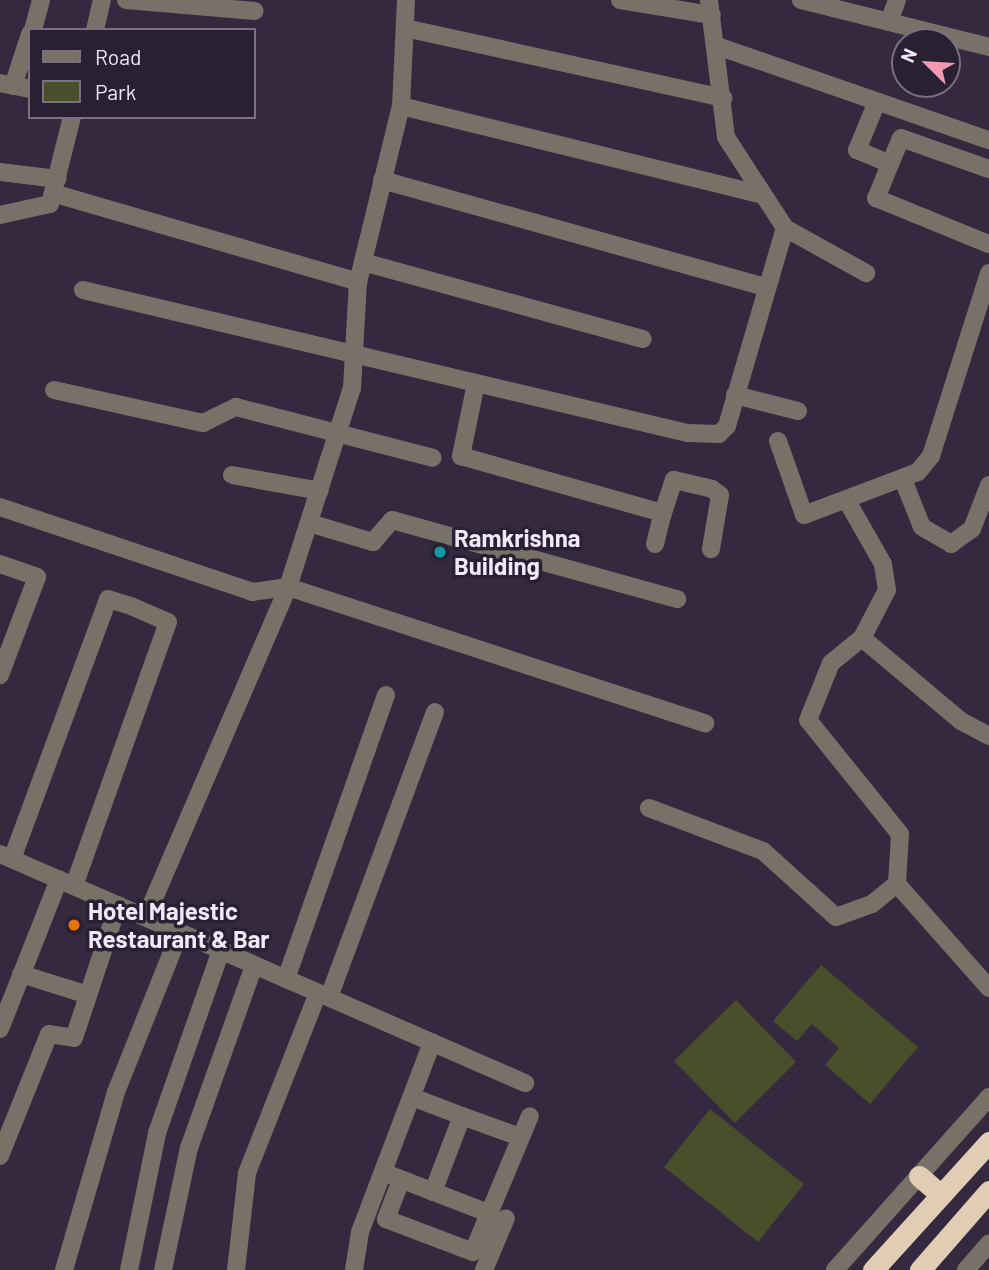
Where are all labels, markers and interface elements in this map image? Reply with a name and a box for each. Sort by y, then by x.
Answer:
legend [28,28,256,119]
north arrow [891,28,961,98]
text: Road [95,44,141,69]
text: N [895,45,921,66]
text: Park [95,79,136,104]
place label: Ramkrishna Building [454,524,581,580]
marker: Ramkrishna Building [432,544,448,560]
place label: Hotel Majestic Restaurant & Bar [88,897,270,953]
marker: Hotel Majestic Restaurant & Bar [66,917,82,933]

